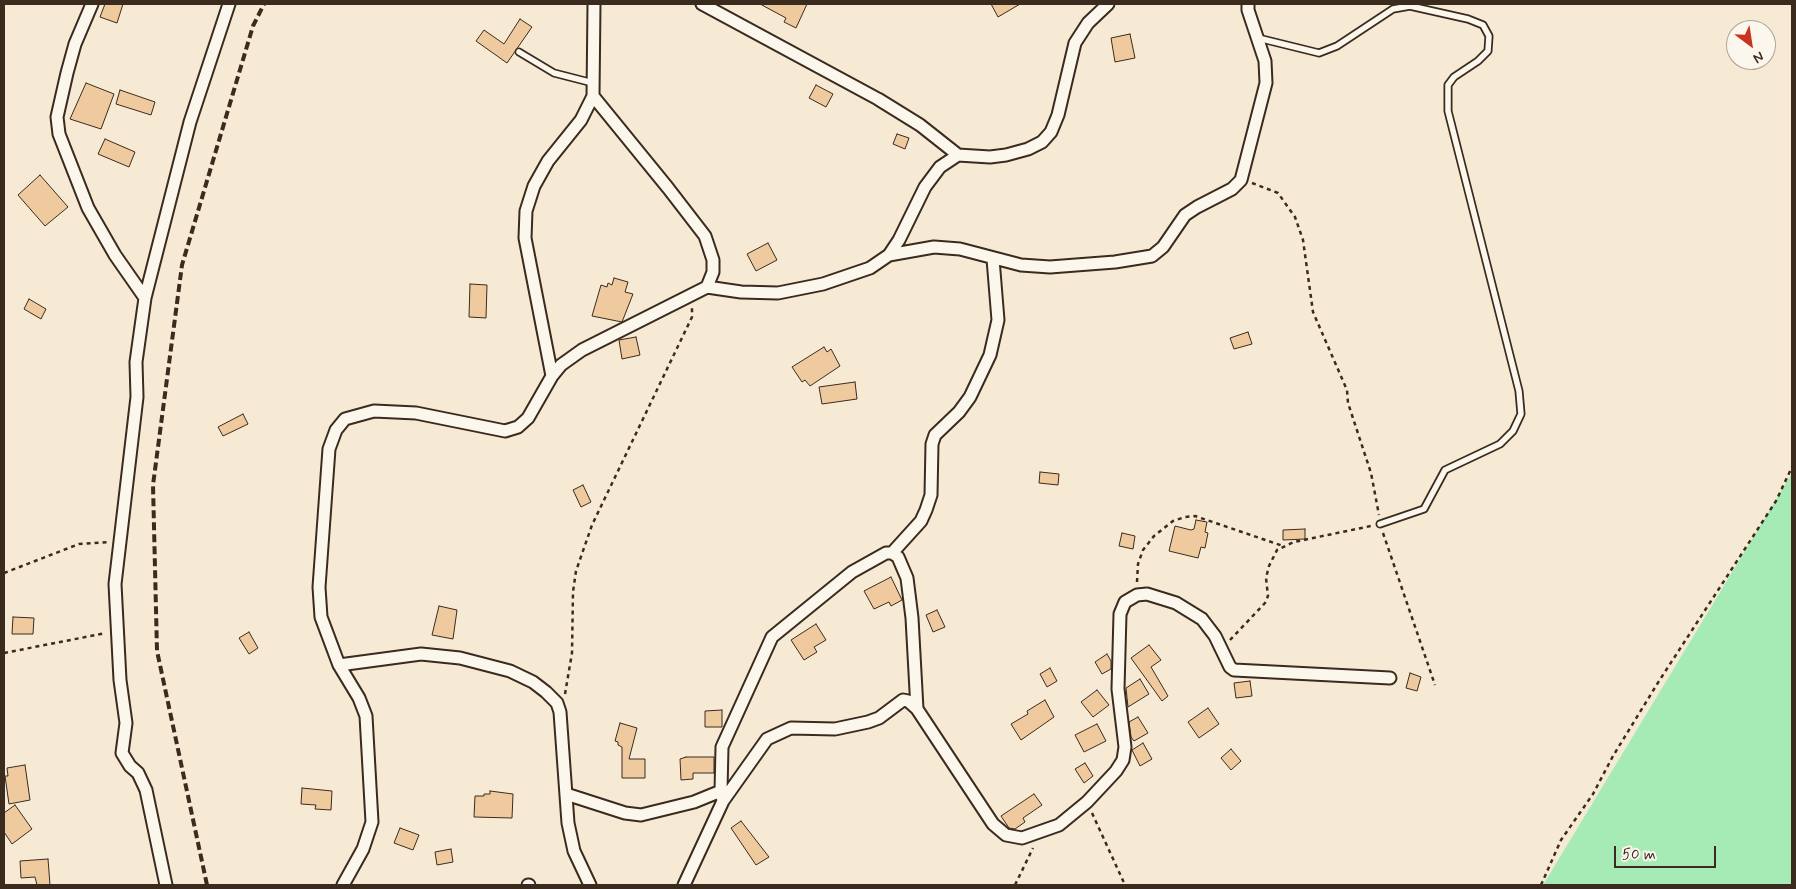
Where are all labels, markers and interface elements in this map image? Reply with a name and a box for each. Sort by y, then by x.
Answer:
north arrow [1726,20,1776,70]
text: N [1750,47,1767,67]
scale bar [1616,836,1718,868]
text: 50 m [1622,845,1656,865]

